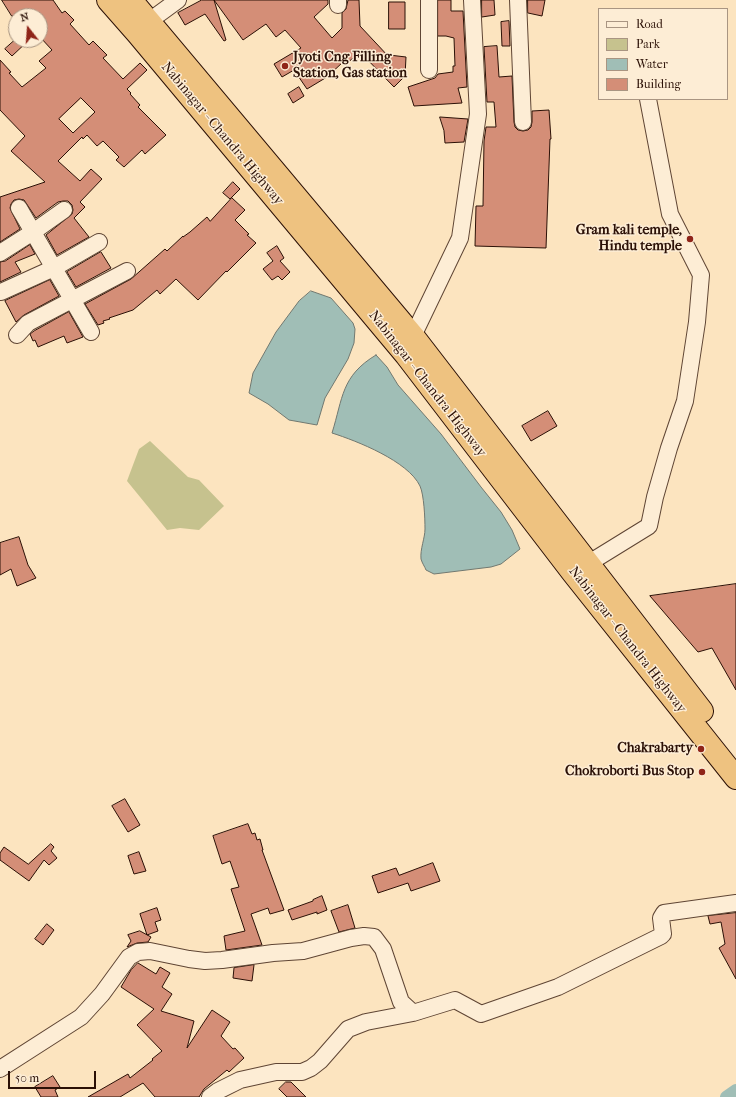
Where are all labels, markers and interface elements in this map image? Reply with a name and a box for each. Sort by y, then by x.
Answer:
north arrow [8,8,48,48]
legend [598,8,728,100]
text: N [19,10,31,24]
text: Road [636,17,663,31]
text: Park [636,37,660,51]
place label: Jyoti Cng Filling Station, Gas station [293,50,407,82]
text: Water [636,57,668,71]
street label: Nabinagar - Chandra Highway [157,59,287,209]
marker: Jyoti Cng Filling Station, Gas station [280,61,290,71]
text: Building [636,77,681,91]
place label: Gram kali temple, Hindu temple [576,223,682,256]
marker: Gram kali temple, Hindu temple [685,234,695,244]
street label: Nabinagar - Chandra Highway [365,307,489,461]
street label: Nabinagar - Chandra Highway [565,563,689,717]
place label: Chakrabarty [617,741,693,757]
marker: Chakrabarty [696,744,706,754]
place label: Chokroborti Bus Stop [565,764,694,780]
marker: Chokroborti Bus Stop [697,767,707,777]
scale bar [10,1063,98,1089]
text: 50 m [15,1071,39,1085]

